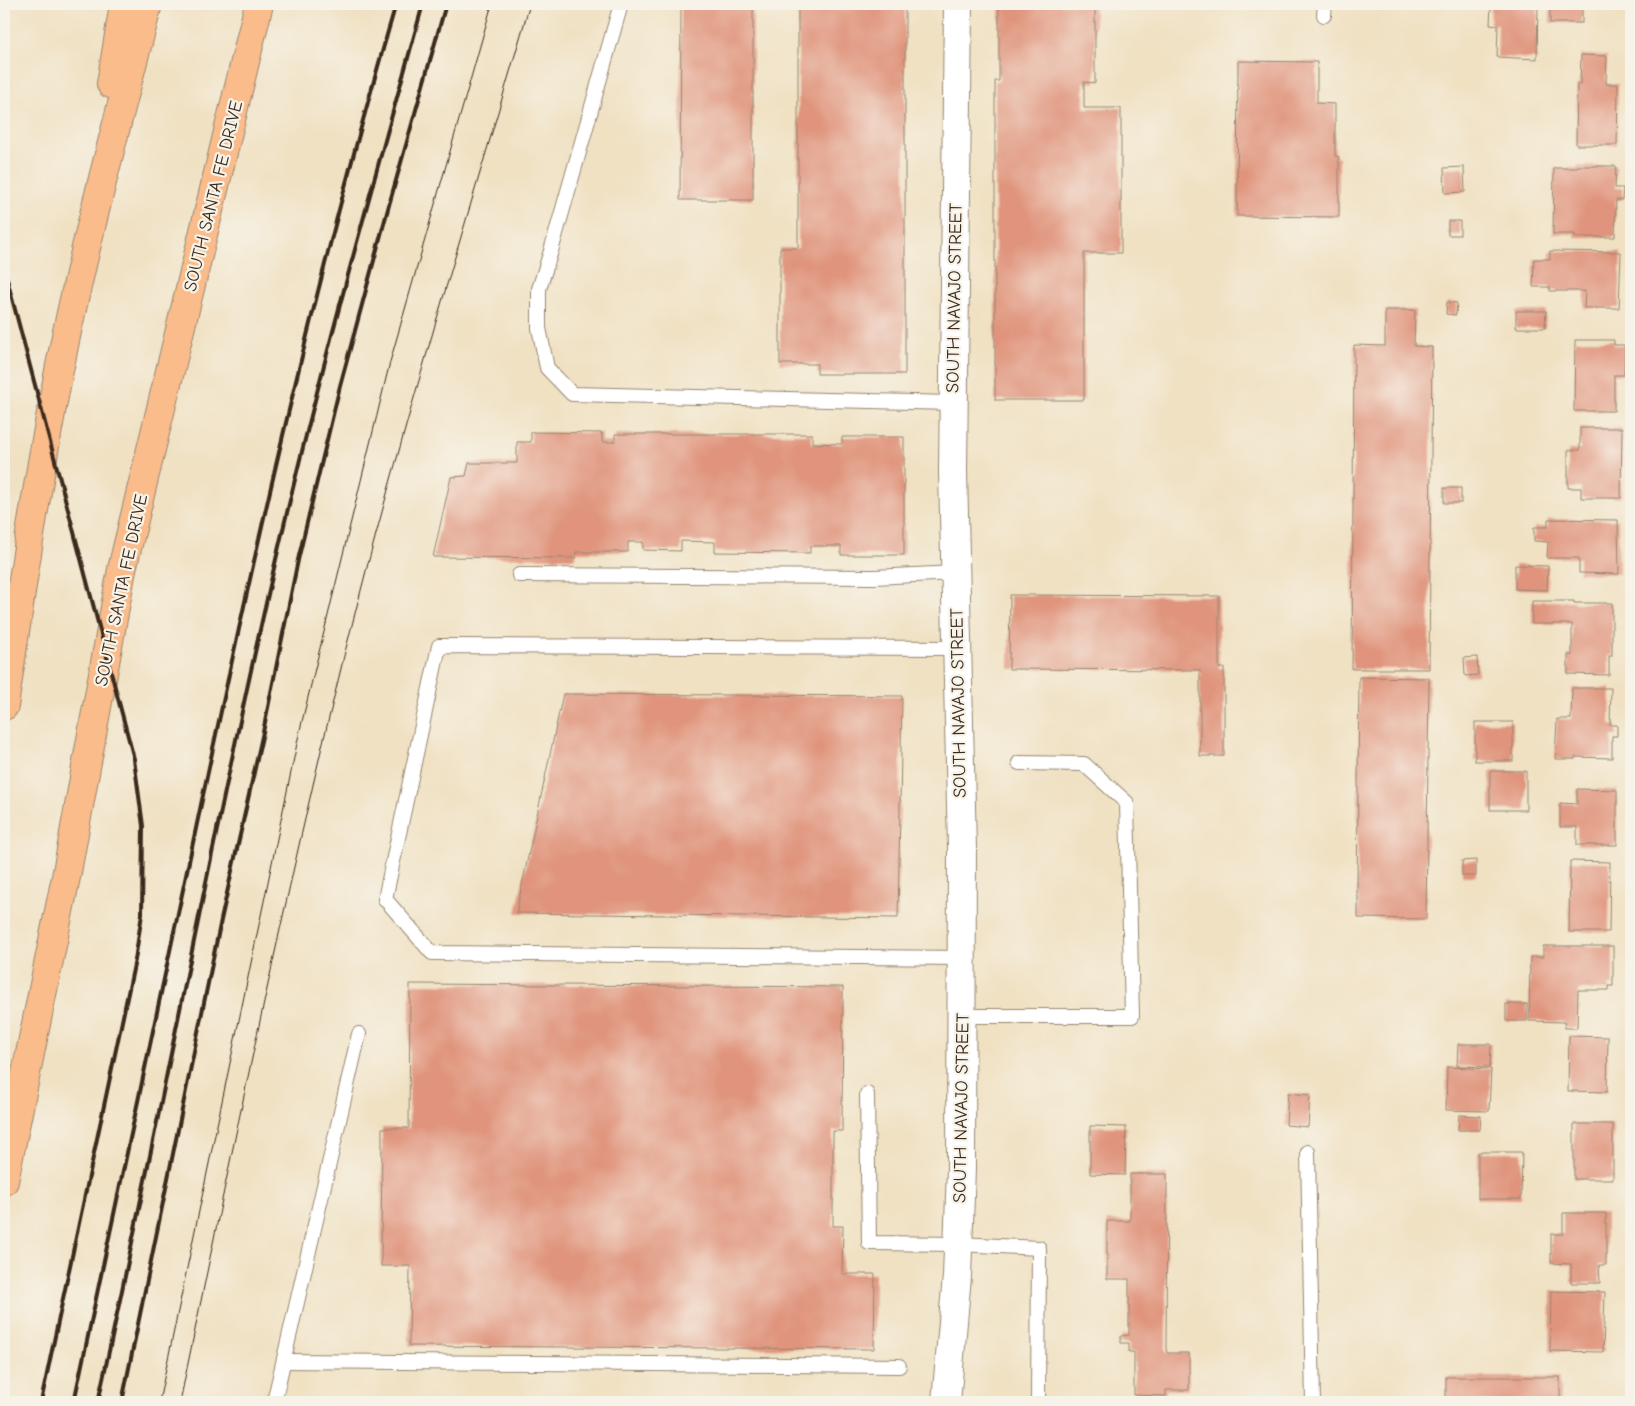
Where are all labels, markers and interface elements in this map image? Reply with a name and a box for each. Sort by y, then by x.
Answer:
street label: SOUTH SANTA FE DRIVE [180,98,247,294]
street label: SOUTH NAVAJO STREET [942,202,967,393]
street label: SOUTH SANTA FE DRIVE [91,492,152,688]
street label: SOUTH NAVAJO STREET [946,607,971,798]
street label: SOUTH NAVAJO STREET [949,1012,974,1203]

